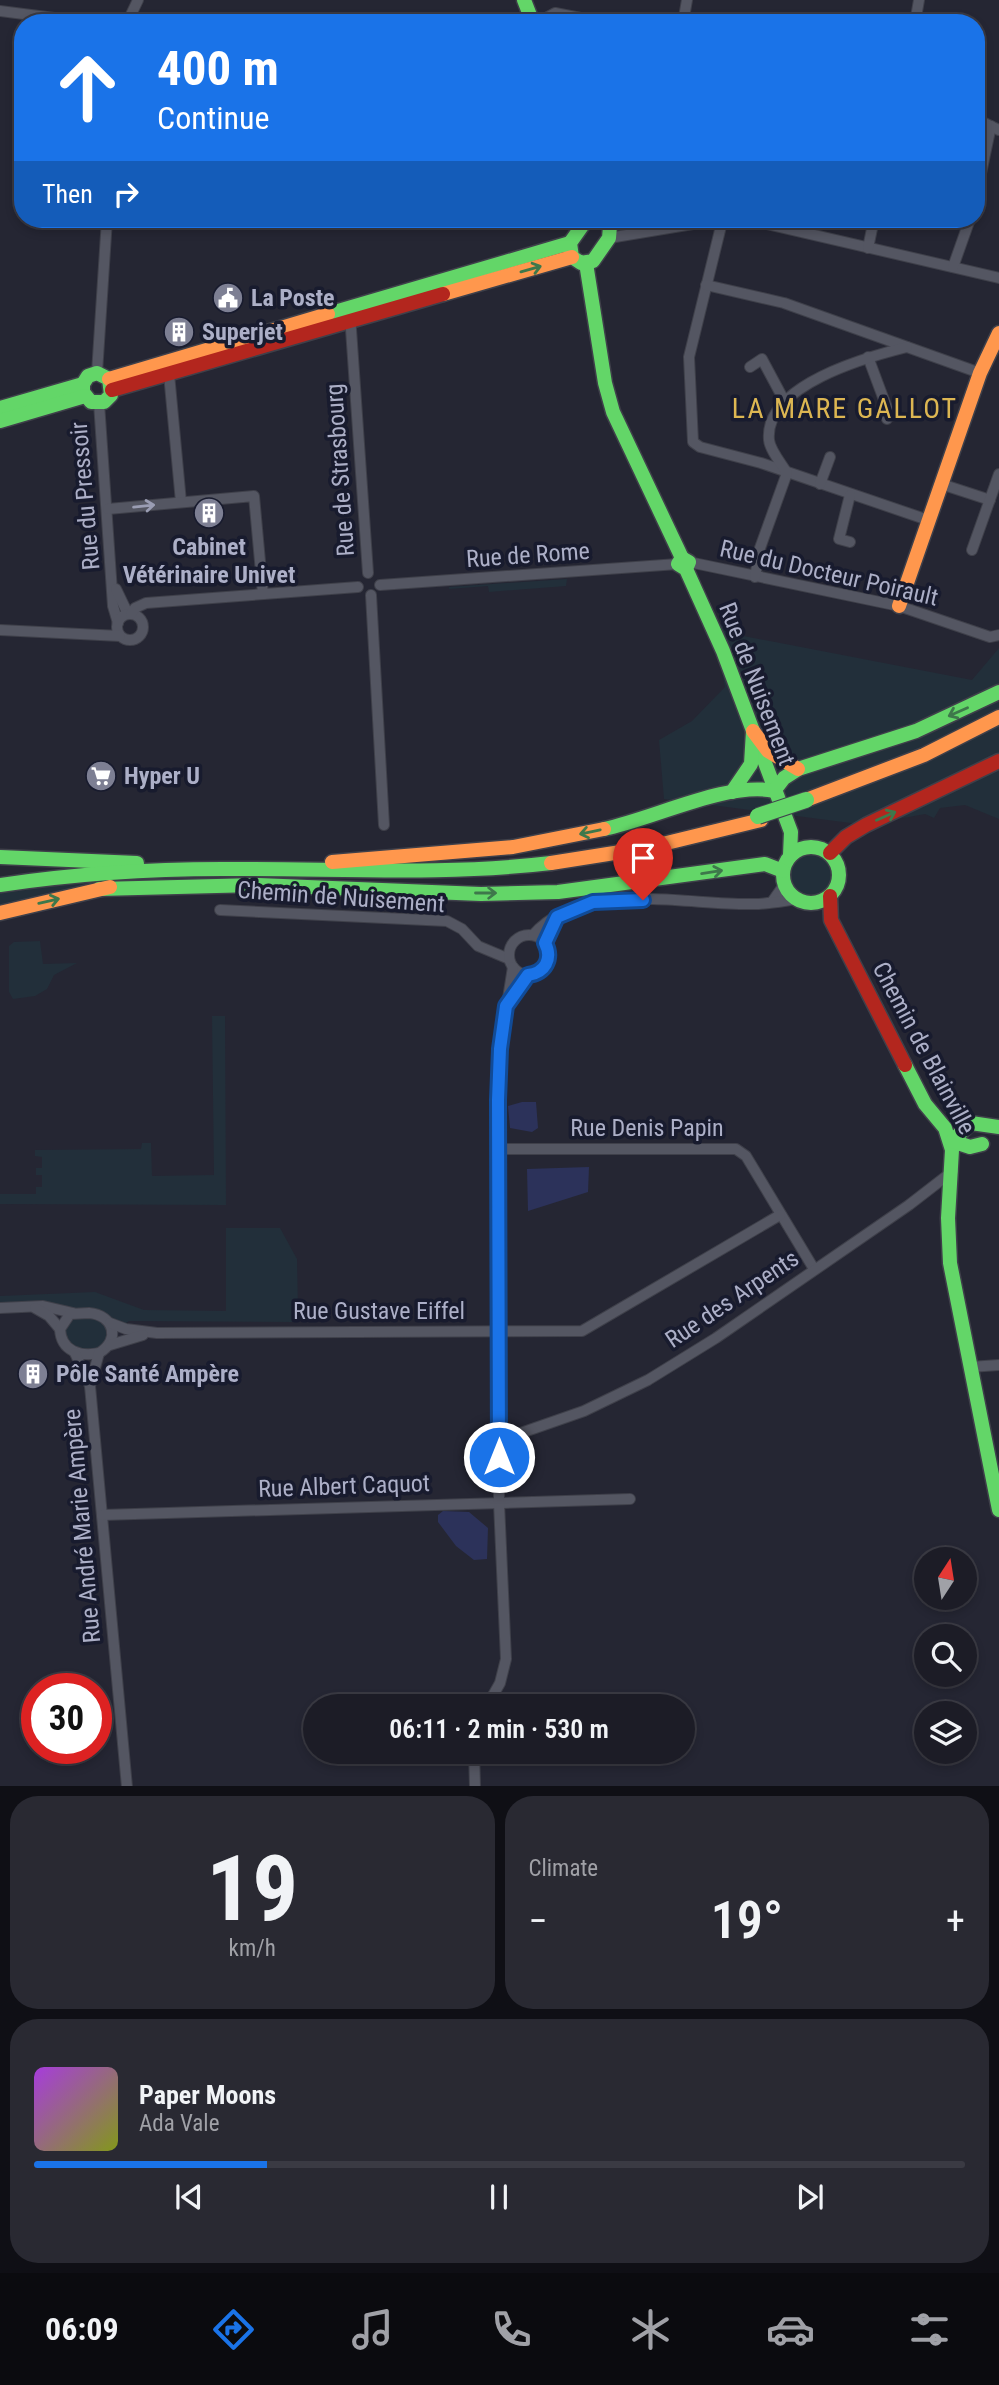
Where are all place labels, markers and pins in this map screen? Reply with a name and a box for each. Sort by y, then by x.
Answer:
public building icon: La Poste [211,281,245,315]
place label: La Poste [251,284,335,312]
building icon: Superjet [162,315,196,349]
place label: Superjet [202,318,283,346]
building icon: Cabinet Vétérinaire Univet [192,496,226,530]
place label: Cabinet Vétérinaire Univet [123,533,295,589]
supermarket icon: Hyper U [84,759,118,793]
place label: Hyper U [124,762,200,790]
pin [613,828,673,900]
building icon: Pôle Santé Ampère [16,1357,50,1391]
place label: Pôle Santé Ampère [56,1360,239,1388]

